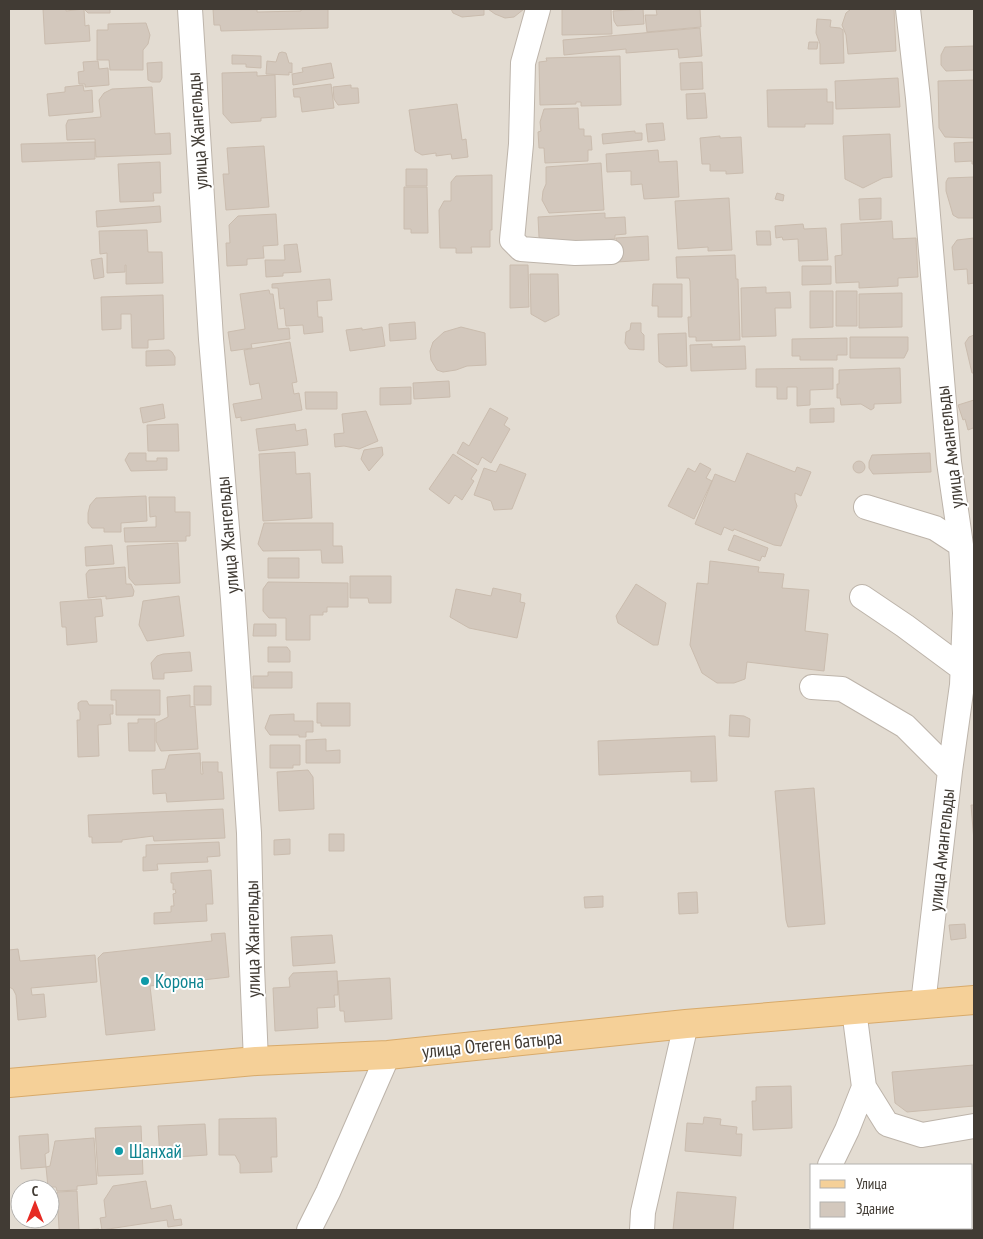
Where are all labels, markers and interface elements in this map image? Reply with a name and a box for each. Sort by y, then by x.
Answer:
street label: улица Жангельды [181,72,213,190]
street label: улица Амангельды [930,384,968,510]
street label: улица Жангельды [210,475,244,595]
street label: улица Амангельды [923,787,959,913]
street label: улица Жангельды [239,880,265,998]
place label: Корона [155,969,204,993]
marker: Корона [139,975,151,987]
street label: улица Отеген батыра [421,1025,563,1063]
place label: Шанхай [129,1139,182,1163]
marker: Шанхай [113,1145,125,1157]
legend [810,1164,973,1229]
text: Улица [856,1174,887,1193]
north arrow [10,1179,60,1229]
text: С [32,1182,39,1200]
text: Здание [856,1199,894,1218]

